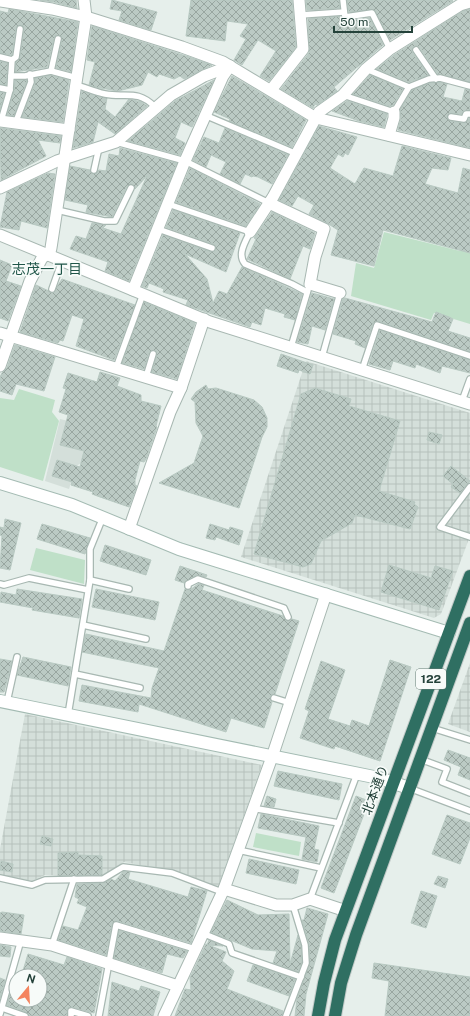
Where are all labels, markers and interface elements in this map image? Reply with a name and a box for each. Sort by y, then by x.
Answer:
scale bar [334,8,412,34]
text: 50 m [340,15,368,29]
district label: 志茂一丁目 [12,261,82,277]
road number: 122 [416,669,446,689]
street label: 北本通り [359,763,391,817]
north arrow [8,968,48,1008]
text: N [25,971,37,986]

